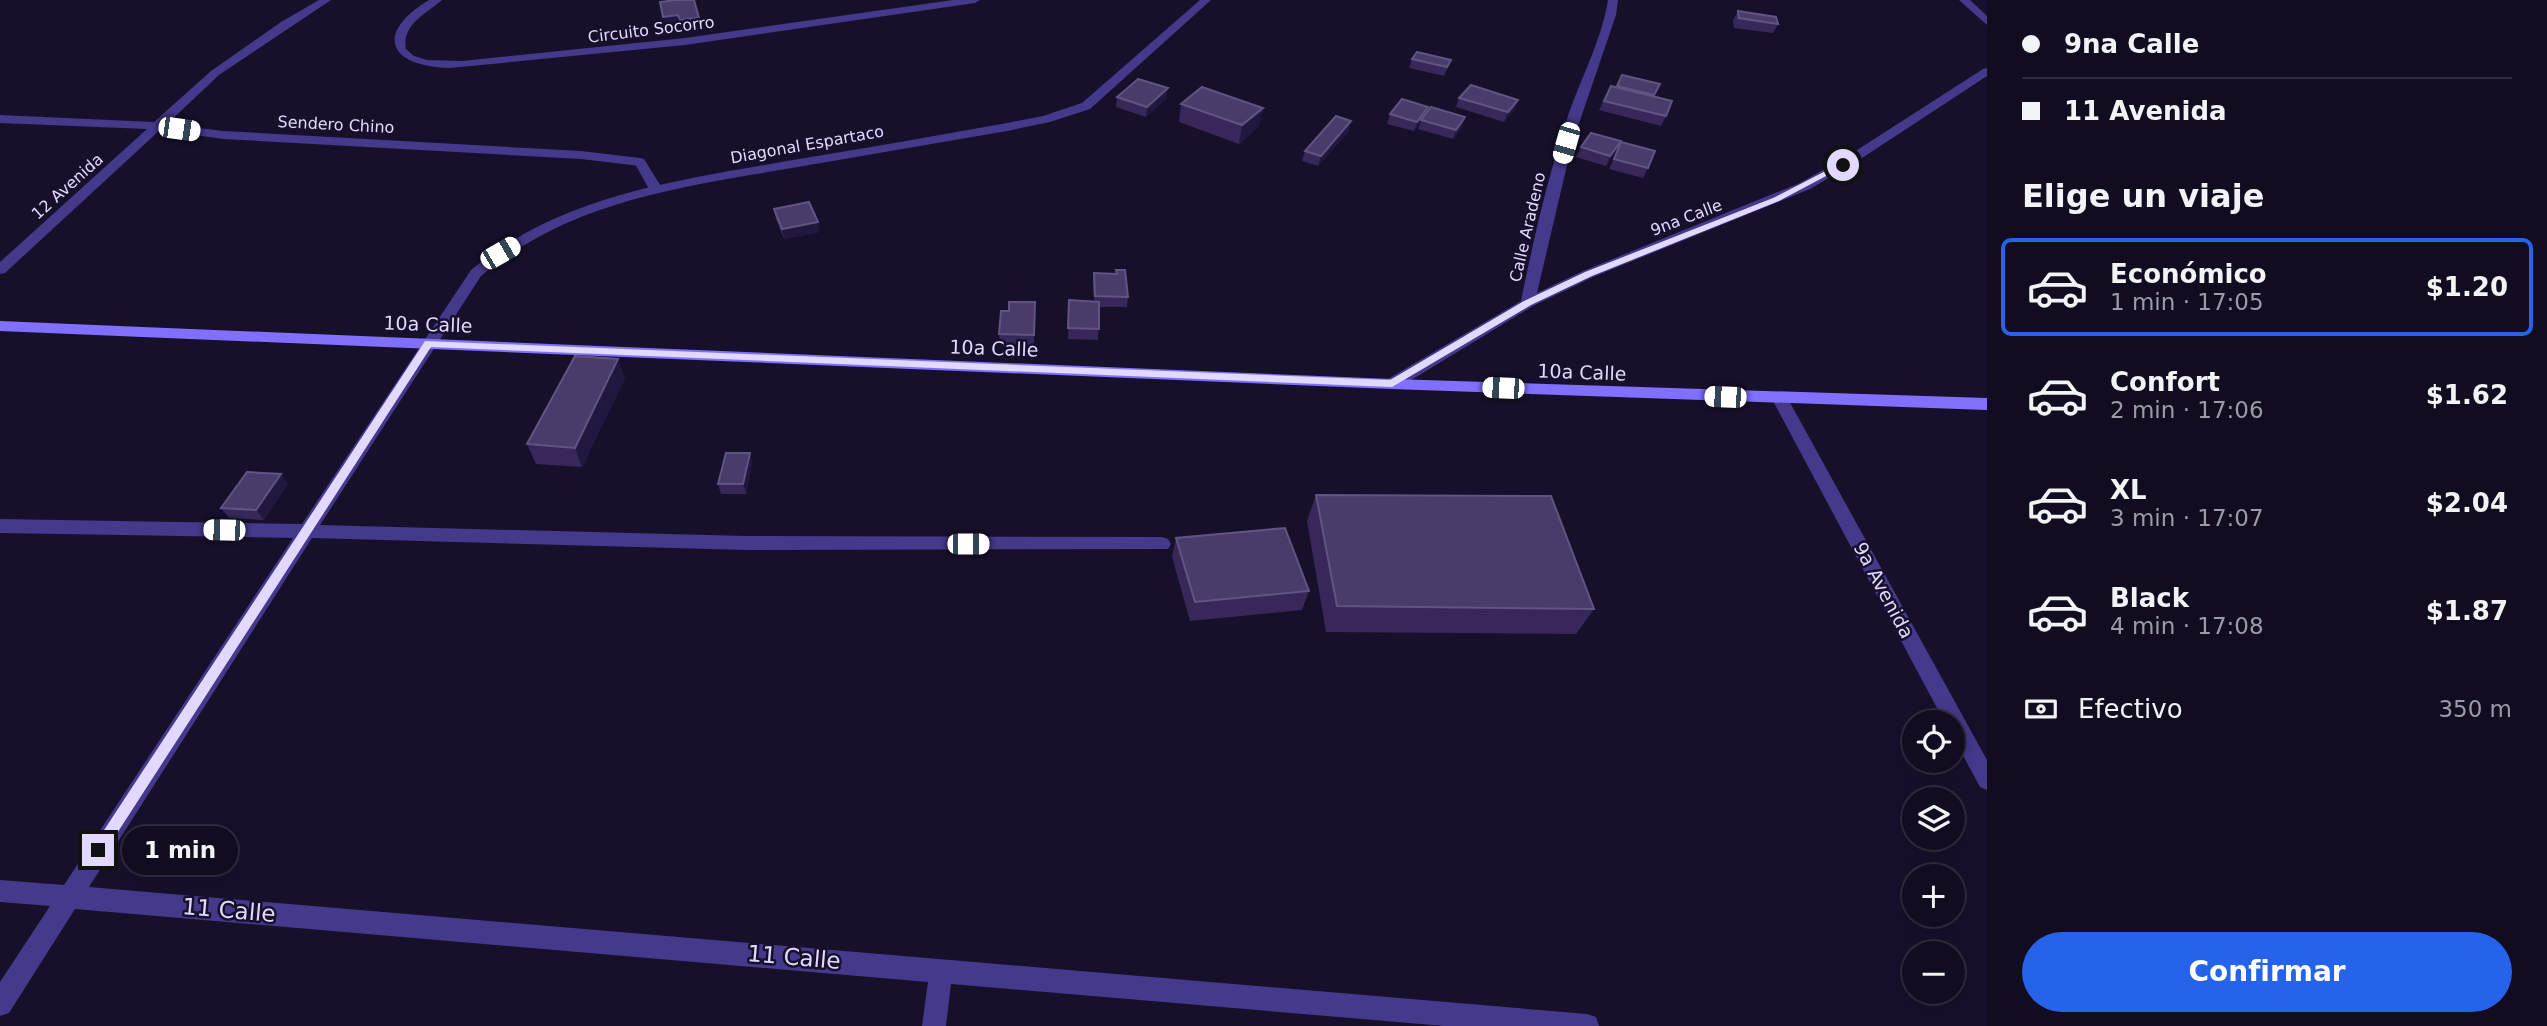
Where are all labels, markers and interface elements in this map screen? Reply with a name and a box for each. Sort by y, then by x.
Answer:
street label: Circuito Socorro [587,12,715,47]
text: 9na Calle [2064,29,2199,59]
text: 11 Avenida [2064,96,2227,126]
street label: Sendero Chino [277,112,395,137]
car [157,116,202,142]
car [1551,120,1582,166]
street label: Diagonal Espartaco [729,122,885,167]
street label: 12 Avenida [28,149,107,223]
route start [1827,149,1859,181]
street label: Calle Aradeno [1506,170,1549,284]
text: Elige un viaje [2022,177,2264,215]
street label: 9na Calle [1648,195,1725,240]
car [477,233,524,273]
icon: car [2026,256,2089,319]
text: Económico [2110,259,2267,289]
text: $1.20 [2426,272,2508,302]
text: 1 min · 17:05 [2110,289,2264,315]
street label: 10a Calle [383,311,473,337]
street label: 10a Calle [949,335,1039,361]
street label: 10a Calle [1537,359,1627,385]
icon: car [2026,364,2089,427]
text: Confort [2110,367,2220,397]
car [1482,377,1525,399]
text: $1.62 [2426,380,2508,410]
car [1704,386,1747,408]
text: 2 min · 17:06 [2110,397,2264,423]
icon: car [2026,472,2089,535]
text: XL [2110,475,2147,505]
text: $2.04 [2426,488,2508,518]
text: 3 min · 17:07 [2110,505,2264,531]
car [203,519,246,541]
car [948,534,990,555]
street label: 9a Avenida [1849,538,1919,642]
icon: car [2026,580,2089,643]
text: Black [2110,583,2189,613]
text: $1.87 [2426,596,2508,626]
text: 4 min · 17:08 [2110,613,2264,639]
icon: cash [2022,690,2060,728]
text: Efectivo [2078,694,2183,724]
text: 350 m [2438,696,2512,722]
map controls [1902,710,1965,1004]
button: locate [1902,710,1965,773]
button: layers [1902,787,1965,850]
callout: 1 min [122,826,238,874]
route end [82,834,114,866]
text: 1 min [144,837,216,863]
button: + [1902,864,1965,927]
street label: 11 Calle [181,893,277,927]
button: Confirmar [2022,932,2512,1012]
street label: 11 Calle [746,940,842,974]
button: − [1902,941,1965,1004]

